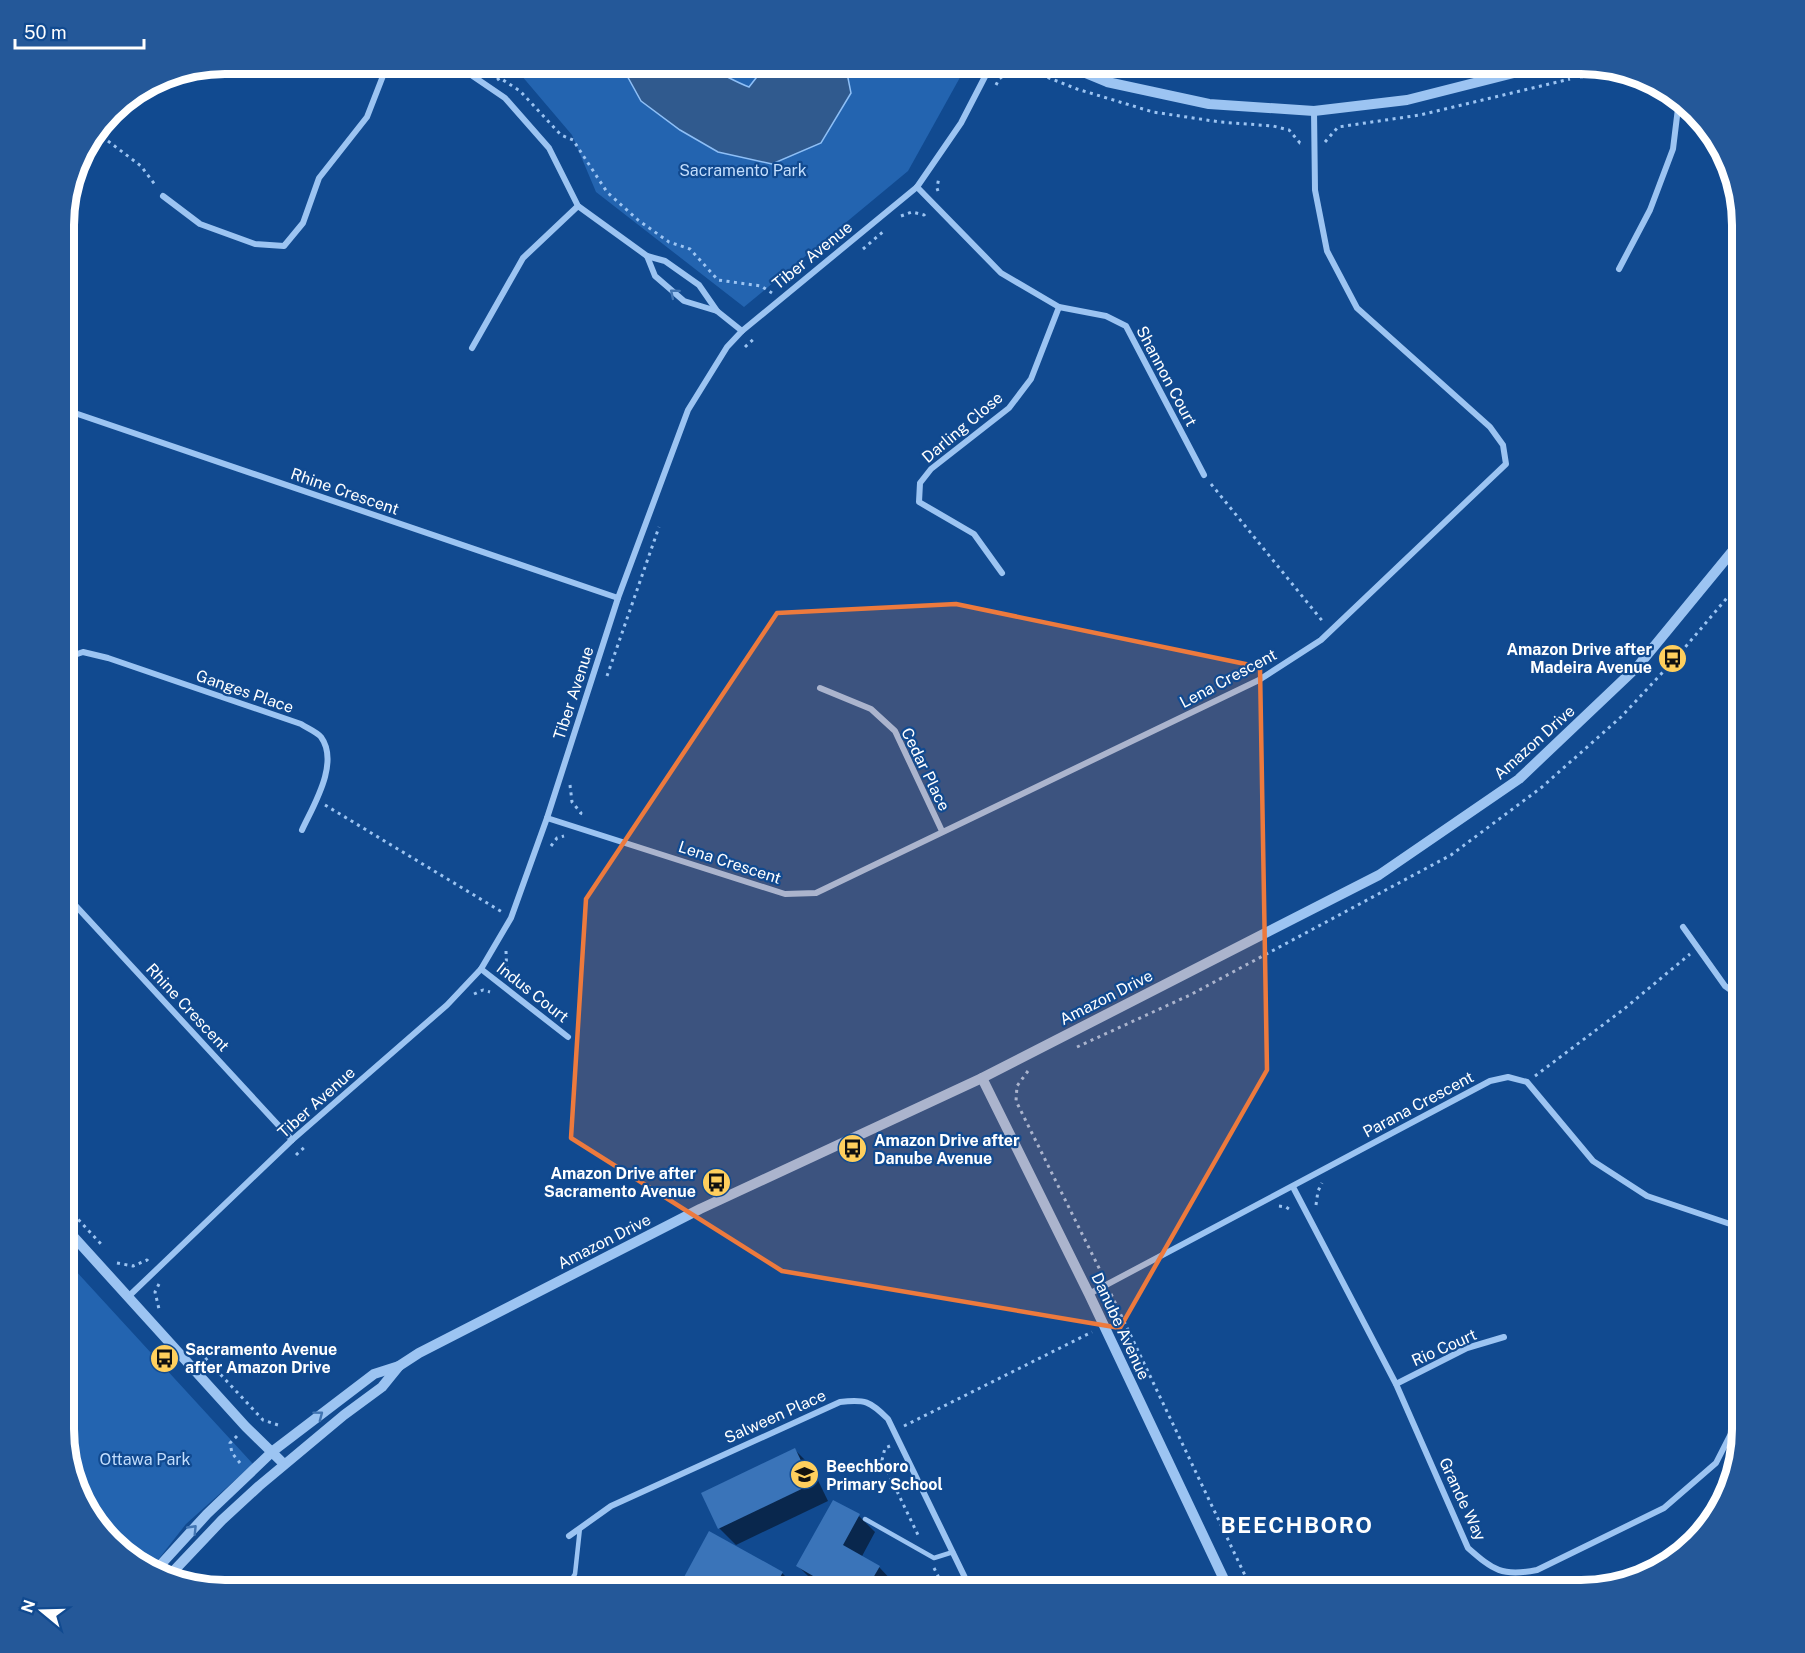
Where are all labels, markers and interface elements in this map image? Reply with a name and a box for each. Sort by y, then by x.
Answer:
scale bar [15,12,144,50]
text: 50 m [24,22,67,43]
park label: Sacramento Park [679,161,807,180]
street label: Tiber Avenue [769,217,856,293]
one-way arrow [670,289,681,300]
street label: Shannon Court [1132,323,1201,430]
street label: Darling Close [918,388,1007,467]
street label: Rhine Crescent [288,464,401,519]
place label: Amazon Drive after Madeira Avenue [1506,640,1652,677]
bus stop icon: Amazon Drive after Madeira Avenue [1657,642,1689,674]
street label: Tiber Avenue [549,644,598,742]
street label: Lena Crescent [1177,645,1280,712]
street label: Ganges Place [194,666,296,717]
street label: Amazon Drive [1490,701,1579,784]
street label: Cedar Place [897,725,954,814]
street label: Lena Crescent [676,837,784,888]
street label: Indus Court [493,958,572,1026]
street label: Rhine Crescent [142,959,233,1055]
street label: Amazon Drive [1056,966,1156,1029]
street label: Tiber Avenue [274,1063,359,1142]
street label: Parana Crescent [1360,1067,1477,1142]
place label: Amazon Drive after Danube Avenue [874,1131,1020,1168]
bus stop icon: Amazon Drive after Danube Avenue [837,1133,869,1165]
place label: Amazon Drive after Sacramento Avenue [544,1164,696,1201]
bus stop icon: Amazon Drive after Sacramento Avenue [701,1166,733,1198]
street label: Amazon Drive [554,1210,654,1273]
street label: Danube Avenue [1087,1270,1154,1383]
street label: Rio Court [1409,1325,1480,1370]
place label: Sacramento Avenue after Amazon Drive [185,1340,337,1377]
bus stop icon: Sacramento Avenue after Amazon Drive [148,1342,180,1374]
street label: Salween Place [721,1386,829,1447]
one-way arrow [312,1412,323,1423]
park label: Ottawa Park [100,1450,190,1469]
street label: Grande Way [1435,1455,1490,1544]
place label: Beechboro Primary School [826,1457,943,1494]
school or university icon: Beechboro Primary School [789,1459,821,1491]
district label: BEECHBORO [1221,1512,1373,1538]
one-way arrow [186,1525,197,1535]
north arrow [12,1581,72,1641]
text: N [17,1597,39,1615]

